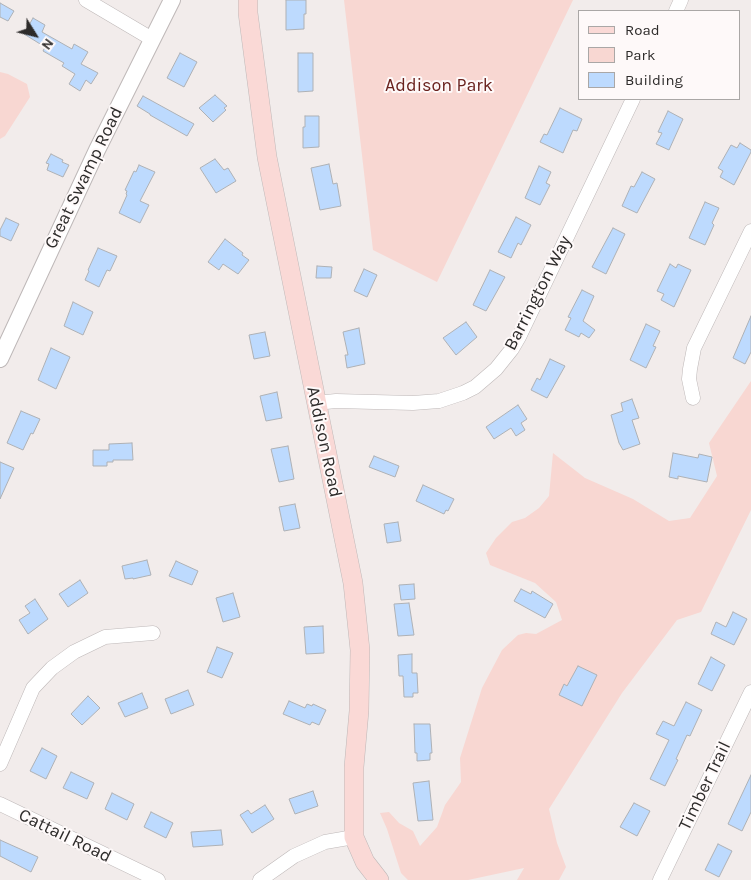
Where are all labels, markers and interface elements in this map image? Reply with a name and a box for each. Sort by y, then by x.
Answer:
north arrow [10,10,60,60]
legend [578,10,741,100]
text: Road [625,21,660,39]
text: N [38,35,57,53]
text: Park [625,46,655,64]
text: Building [625,71,683,89]
park label: Addison Park [385,75,493,97]
street label: Great Swamp Road [40,104,128,252]
street label: Barrington Way [500,232,576,354]
street label: Addison Road [302,385,346,499]
street label: Timber Trail [674,738,736,834]
street label: Cattail Road [15,804,115,868]

